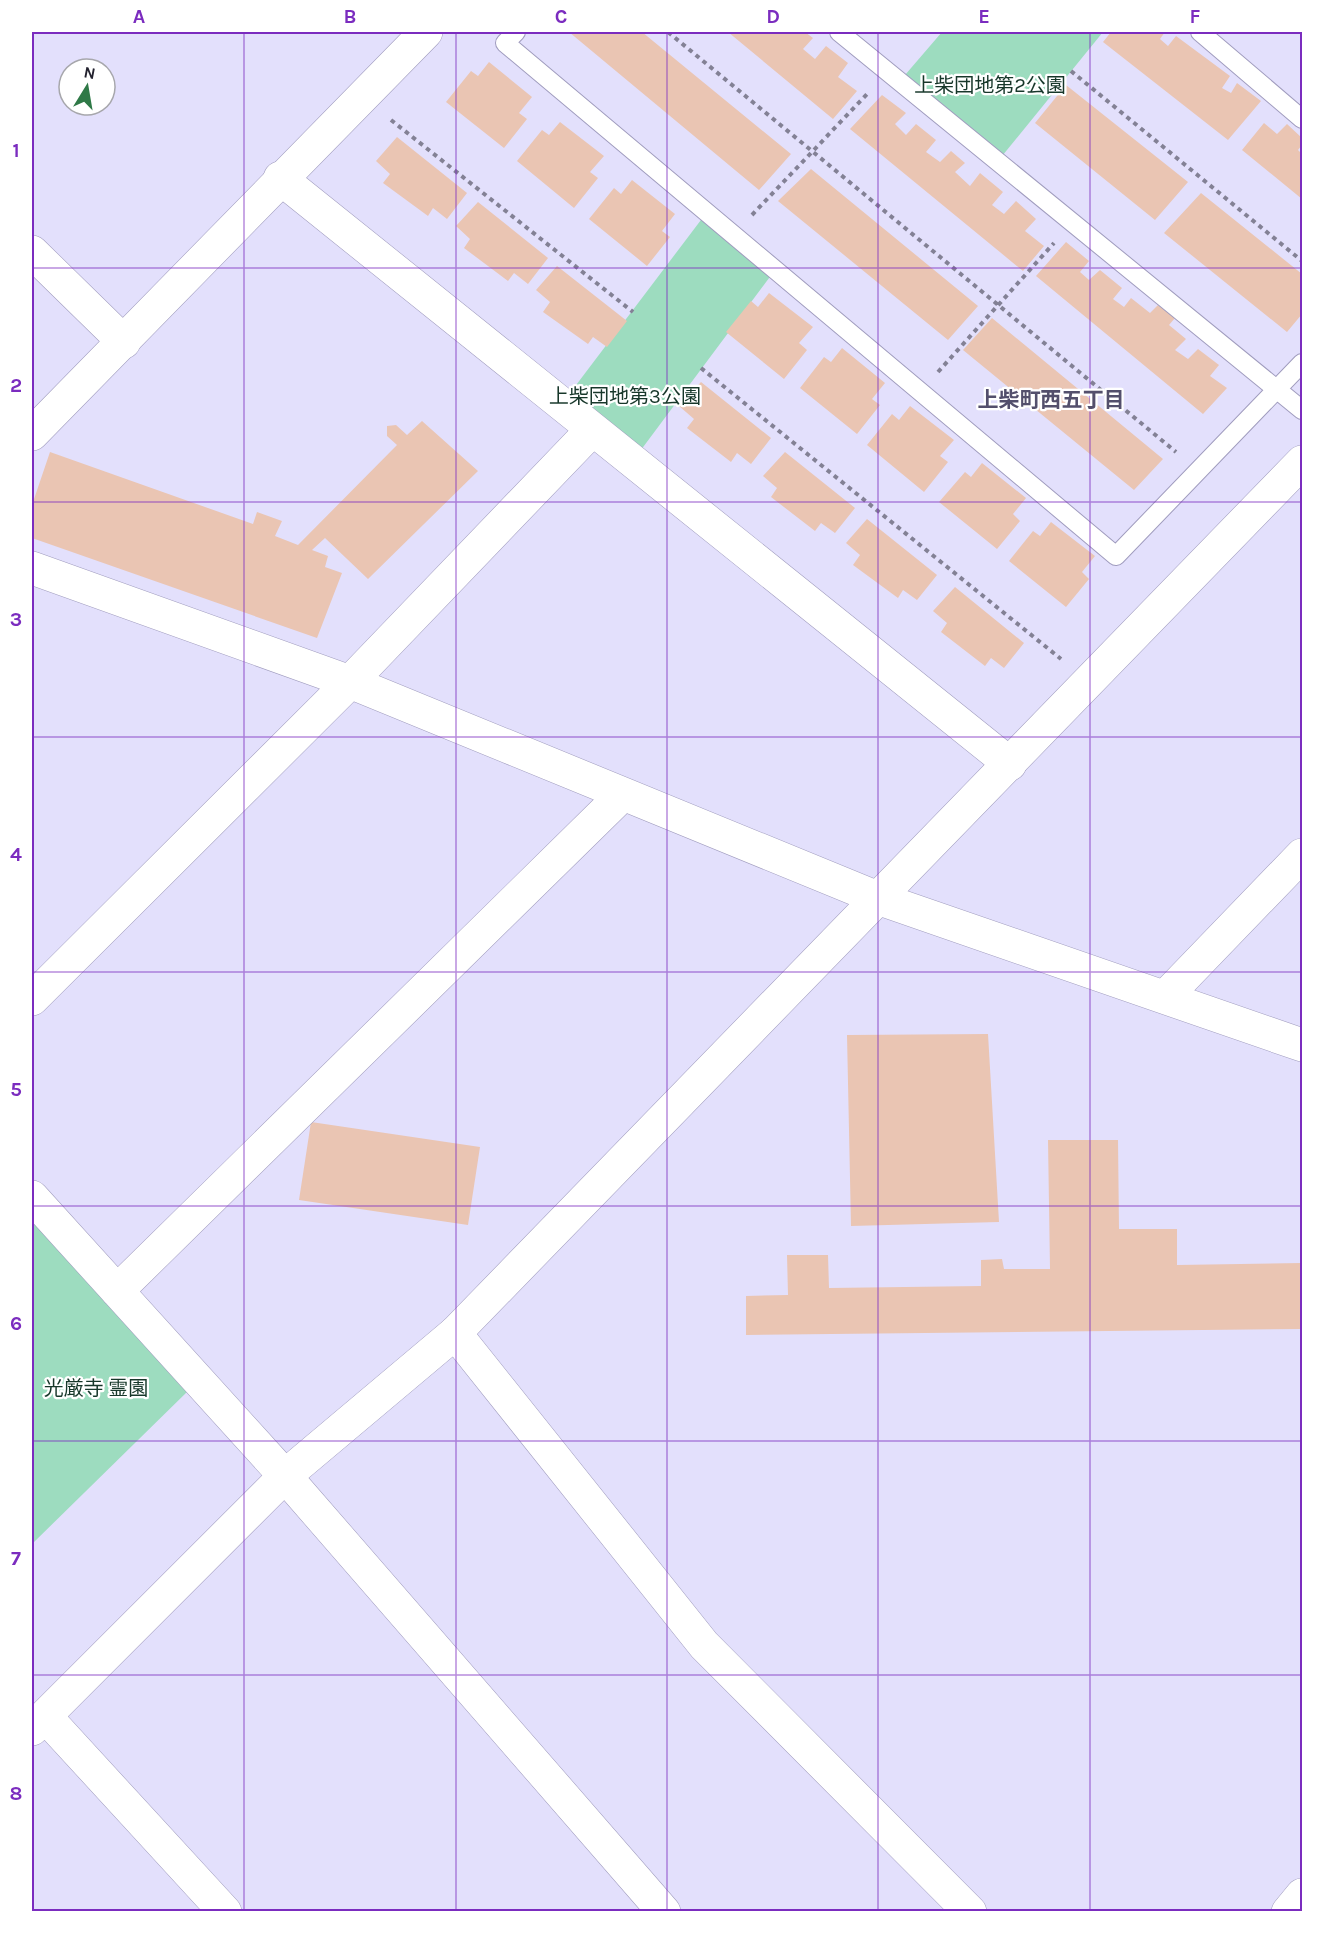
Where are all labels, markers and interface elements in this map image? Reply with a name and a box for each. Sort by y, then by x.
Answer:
text: A [133,5,146,28]
text: B [344,5,356,28]
text: C [555,5,567,28]
text: D [766,5,780,28]
text: E [978,5,990,28]
text: F [1190,5,1201,28]
north arrow [57,57,117,117]
text: N [82,62,97,83]
park label: 上柴団地第2公園 [914,74,1066,97]
text: 1 [12,139,20,162]
text: 2 [10,374,22,397]
park label: 上柴団地第3公園 [549,385,701,408]
district label: 上柴町西五丁目 [978,388,1125,412]
text: 3 [10,608,22,631]
text: 4 [10,843,22,866]
text: 5 [10,1078,22,1101]
text: 6 [10,1312,22,1335]
park label: 光厳寺 霊園 [44,1377,148,1400]
text: 7 [11,1547,21,1570]
text: 8 [10,1782,22,1805]

